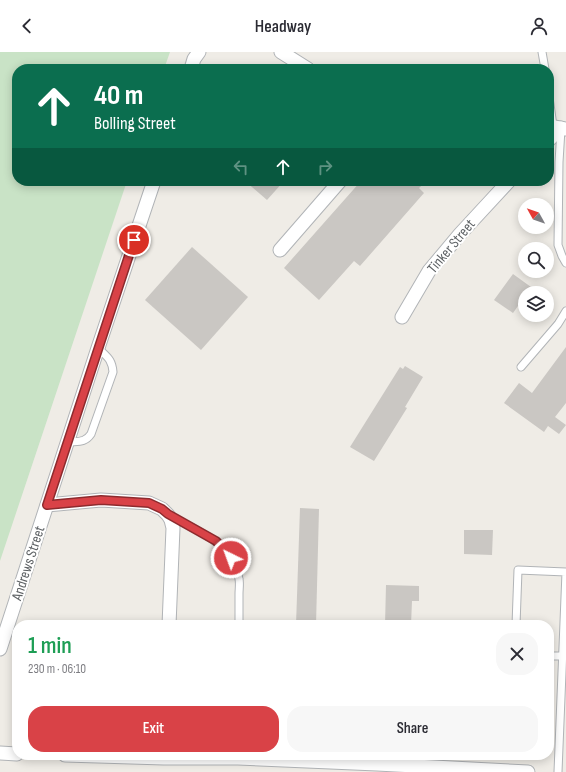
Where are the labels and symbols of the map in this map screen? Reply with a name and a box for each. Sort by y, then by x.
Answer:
north arrow [518,198,554,234]
street label: Tinker Street [423,215,480,277]
pin [117,223,151,257]
street label: Andrews Street [7,523,50,604]
position arrow [210,537,252,579]

